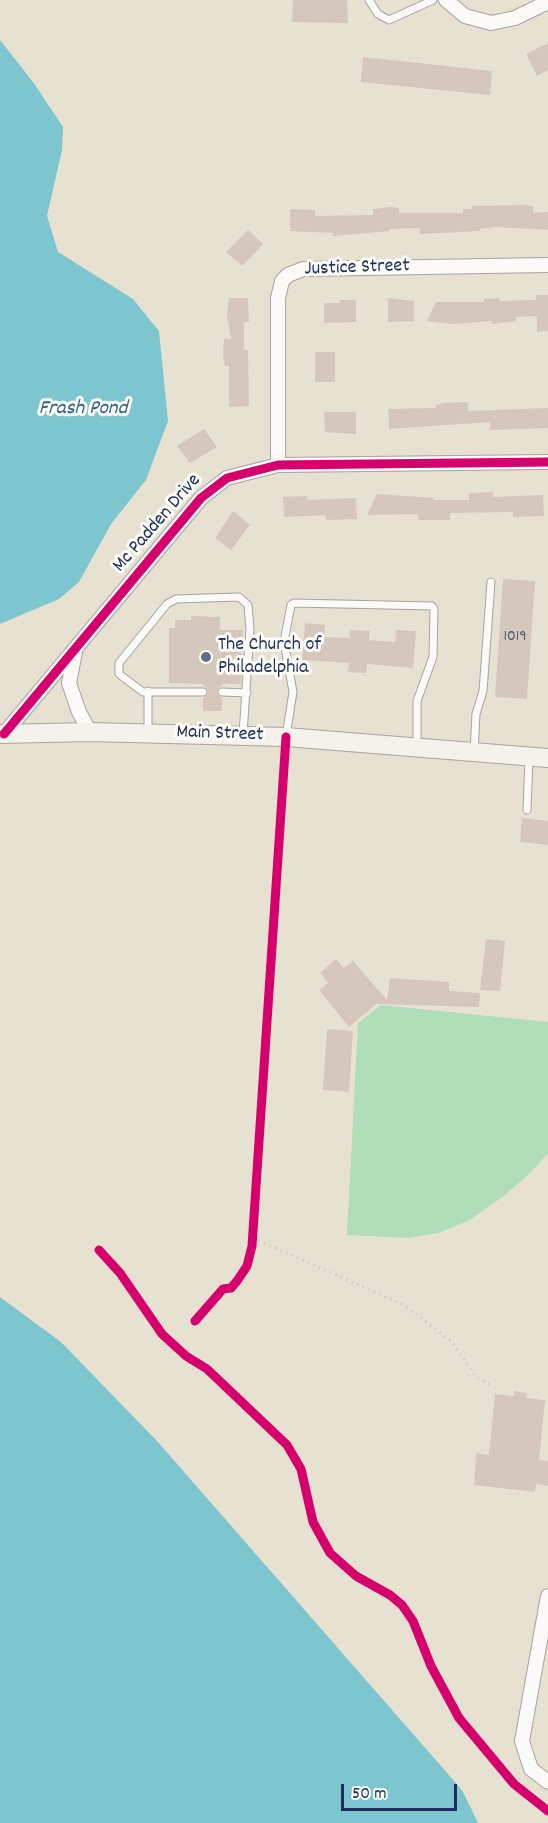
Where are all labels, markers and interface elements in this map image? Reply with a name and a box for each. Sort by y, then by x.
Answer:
street label: Justice Street [304,255,410,283]
water label: Frash Pond [39,397,127,423]
street label: Mc Padden Drive [109,470,207,578]
house number: 1019 [503,628,527,648]
place label: The Church of Philadelphia [218,634,321,681]
marker: The Church of Philadelphia [199,650,213,664]
street label: Main Street [176,721,264,749]
scale bar [344,1772,460,1810]
text: 50 m [352,1782,387,1807]

